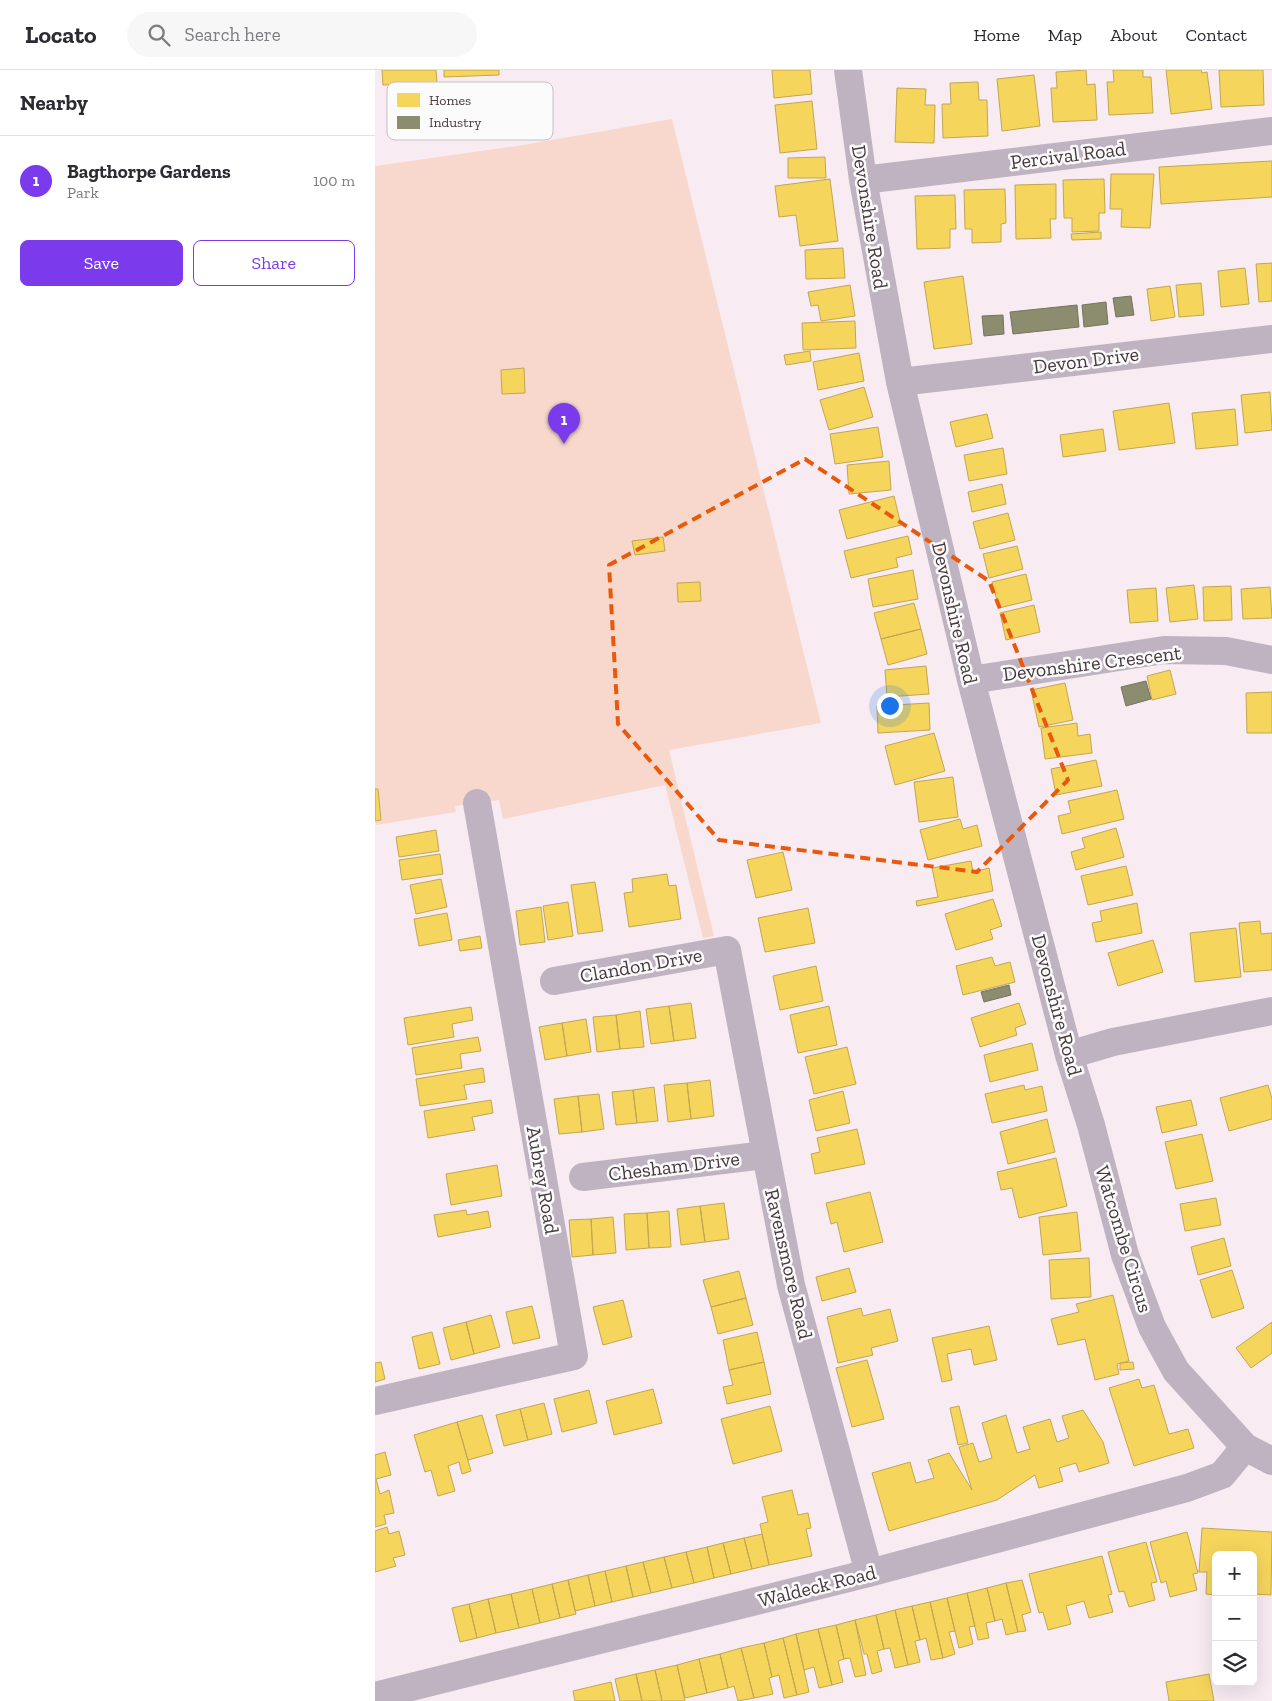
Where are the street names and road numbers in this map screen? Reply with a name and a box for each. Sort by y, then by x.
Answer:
street label: Percival Road [1009,136,1127,174]
street label: Devonshire Road [847,143,893,291]
street label: Devon Drive [1032,342,1140,378]
street label: Devonshire Road [927,539,983,687]
street label: Devonshire Crescent [1001,640,1183,686]
street label: Devonshire Road [1027,932,1087,1078]
street label: Clandon Drive [578,942,704,988]
street label: Aubrey Road [522,1124,564,1236]
street label: Chesham Drive [607,1146,741,1186]
street label: Watcombe Circus [1090,1163,1158,1315]
street label: Ravensmore Road [760,1186,818,1342]
street label: Waldeck Road [756,1560,878,1612]

